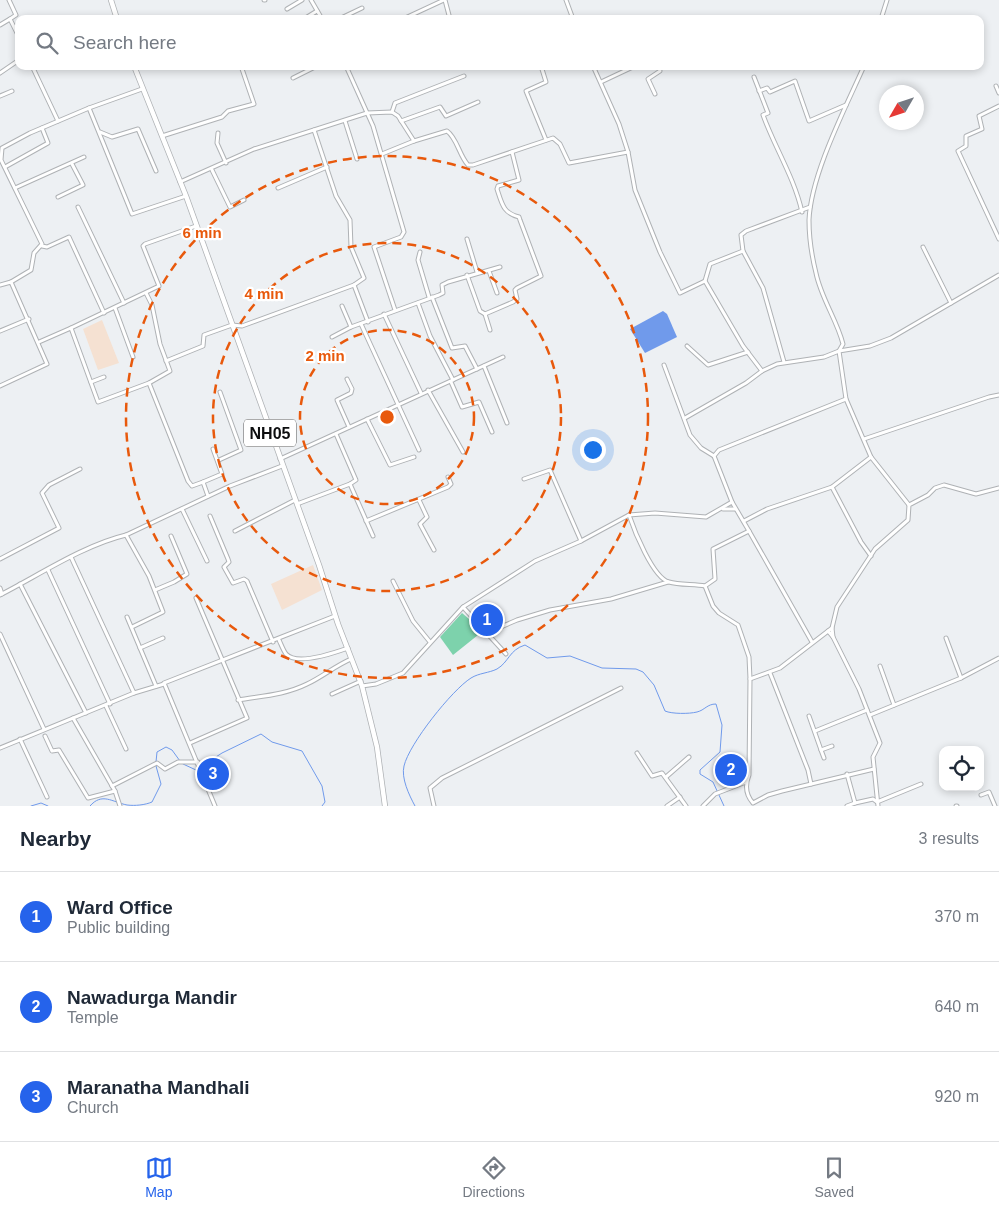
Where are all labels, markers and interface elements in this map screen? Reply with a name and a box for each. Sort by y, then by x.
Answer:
search box [15,15,984,70]
icon: search [33,29,61,57]
text: Search here [73,32,177,53]
north arrow [879,85,924,130]
text: 6 min [182,224,222,241]
text: 4 min [244,285,284,302]
text: 2 min [305,347,345,364]
centre of rings [378,408,396,426]
road number: NH05 [244,419,296,446]
your location [580,437,606,463]
pin: 1 [471,601,503,639]
map controls [939,746,984,791]
button: locate [939,746,984,791]
pin: 2 [715,751,747,789]
pin: 3 [197,755,229,793]
text: Nearby [20,827,91,850]
text: 3 results [919,830,979,847]
text: Ward Office [67,897,173,918]
text: 1 [32,908,40,925]
text: 370 m [935,908,979,925]
text: Public building [67,919,170,936]
text: Nawadurga Mandir [67,987,237,1008]
text: 2 [32,998,40,1015]
text: 640 m [935,998,979,1015]
text: Temple [67,1009,119,1026]
text: Maranatha Mandhali [67,1077,250,1098]
text: 3 [32,1088,40,1105]
text: 920 m [935,1088,979,1105]
text: Church [67,1099,119,1116]
tab: Map [145,1154,173,1200]
tab: Directions [463,1154,525,1200]
tab: Saved [814,1154,854,1200]

